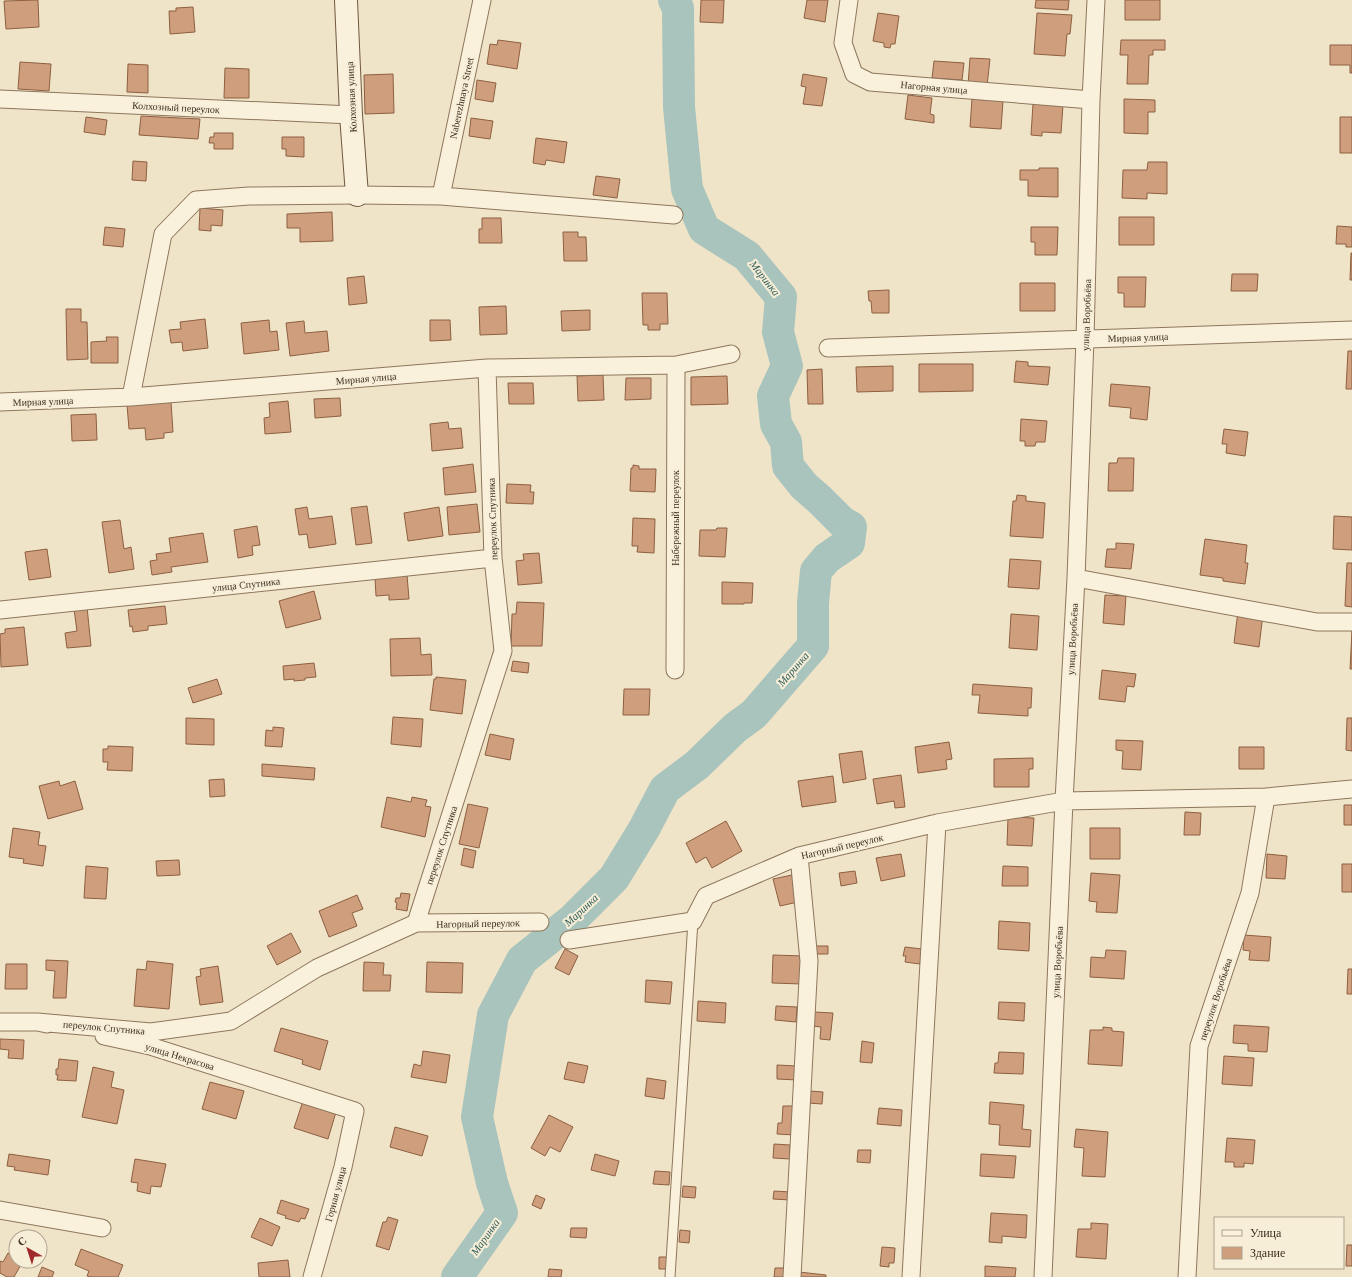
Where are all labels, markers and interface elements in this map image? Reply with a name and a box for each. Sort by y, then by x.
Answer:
street label: Naberezhnaya Street [447,56,476,140]
street label: Колхозная улица [344,61,359,133]
street label: Нагорная улица [900,79,968,96]
street label: Колхозный переулок [132,100,220,115]
water label: Маринка [747,257,783,298]
street label: улица Воробьёва [1080,278,1093,351]
street label: Мирная улица [1107,331,1169,344]
street label: Мирная улица [335,370,397,387]
street label: Мирная улица [12,395,74,408]
street label: Набережный переулок [670,470,681,566]
street label: переулок Спутника [486,477,499,560]
street label: улица Спутника [211,575,281,594]
street label: улица Воробьёва [1065,602,1080,675]
water label: Маринка [774,649,811,689]
street label: переулок Спутника [424,804,460,886]
street label: Нагорный переулок [800,832,884,861]
water label: Маринка [561,891,601,929]
street label: Нагорный переулок [436,917,520,930]
street label: улица Воробьёва [1050,925,1065,998]
street label: переулок Воробьёва [1197,956,1234,1042]
street label: переулок Спутника [63,1018,146,1037]
street label: улица Некрасова [144,1041,216,1072]
street label: Горная улица [323,1165,348,1223]
water label: Маринка [468,1216,502,1258]
legend [1214,1217,1344,1269]
text: Улица [1250,1226,1282,1240]
north arrow [8,1229,48,1269]
text: С [15,1234,29,1248]
text: Здание [1250,1246,1285,1260]

